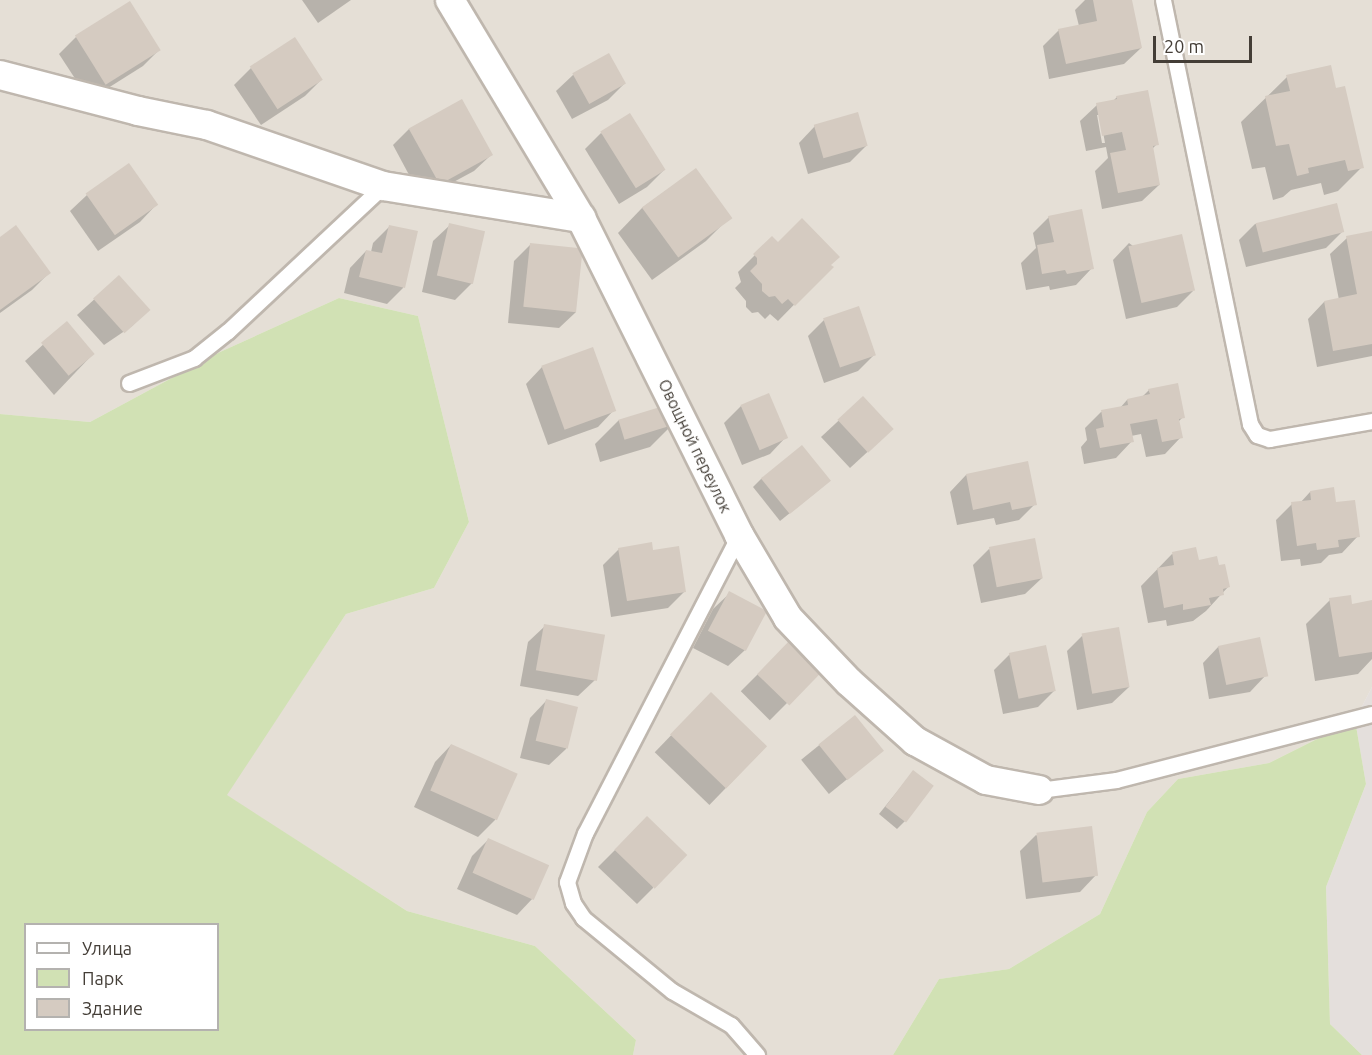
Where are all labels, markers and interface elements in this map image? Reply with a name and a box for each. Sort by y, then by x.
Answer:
scale bar [1156,24,1255,62]
text: 20 m [1164,36,1204,56]
street label: Овощной переулок [654,376,736,516]
legend [24,923,219,1031]
text: Улица [82,938,132,958]
text: Парк [82,968,123,988]
text: Здание [82,998,143,1018]

